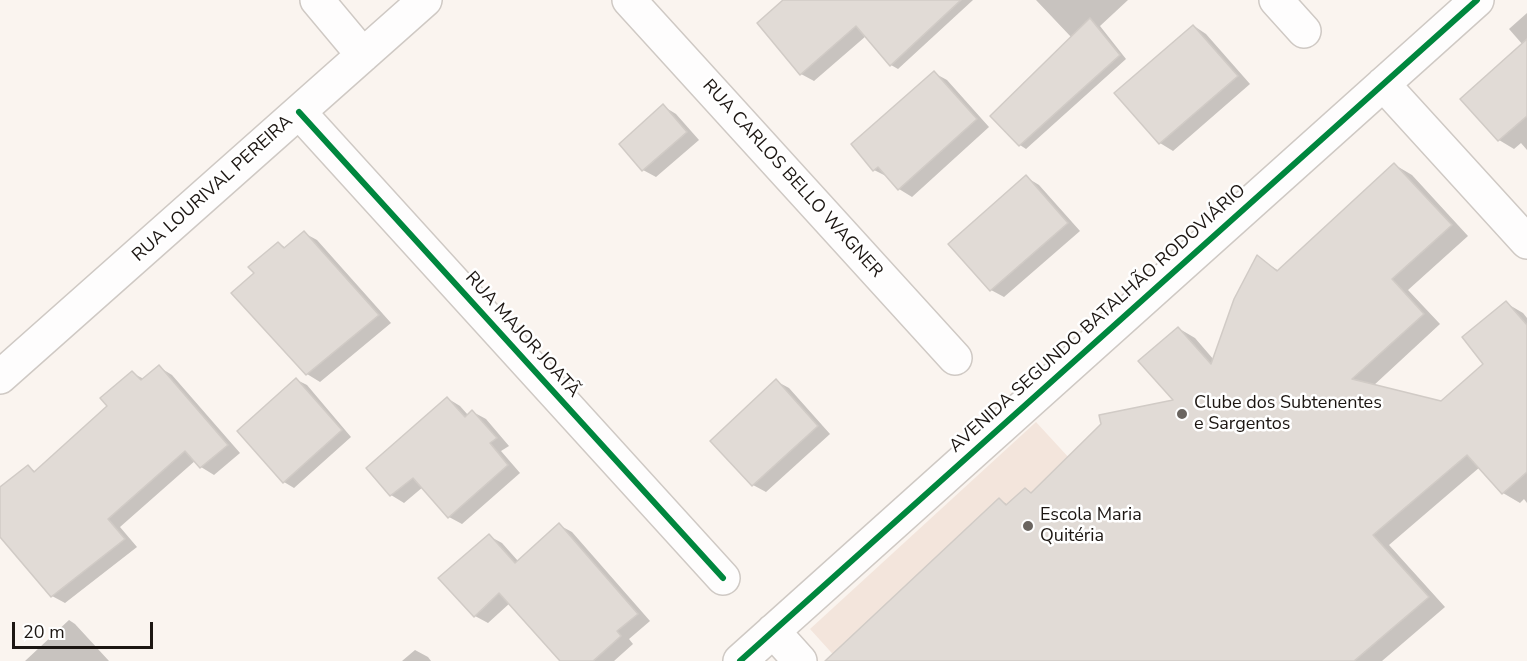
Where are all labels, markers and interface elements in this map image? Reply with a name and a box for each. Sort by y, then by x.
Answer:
street label: RUA CARLOS BELLO WAGNER [697,76,887,282]
street label: RUA LOURIVAL PEREIRA [128,111,298,267]
street label: AVENIDA SEGUNDO BATALHÃO RODOVIÁRIO [945,180,1251,458]
street label: RUA MAJOR JOATÃ [460,268,584,402]
place label: Clube dos Subtenentes e Sargentos [1194,393,1382,436]
marker: Clube dos Subtenentes e Sargentos [1175,407,1189,421]
place label: Escola Maria Quitéria [1040,505,1142,548]
marker: Escola Maria Quitéria [1021,519,1035,533]
scale bar [15,610,156,648]
text: 20 m [23,620,65,644]

